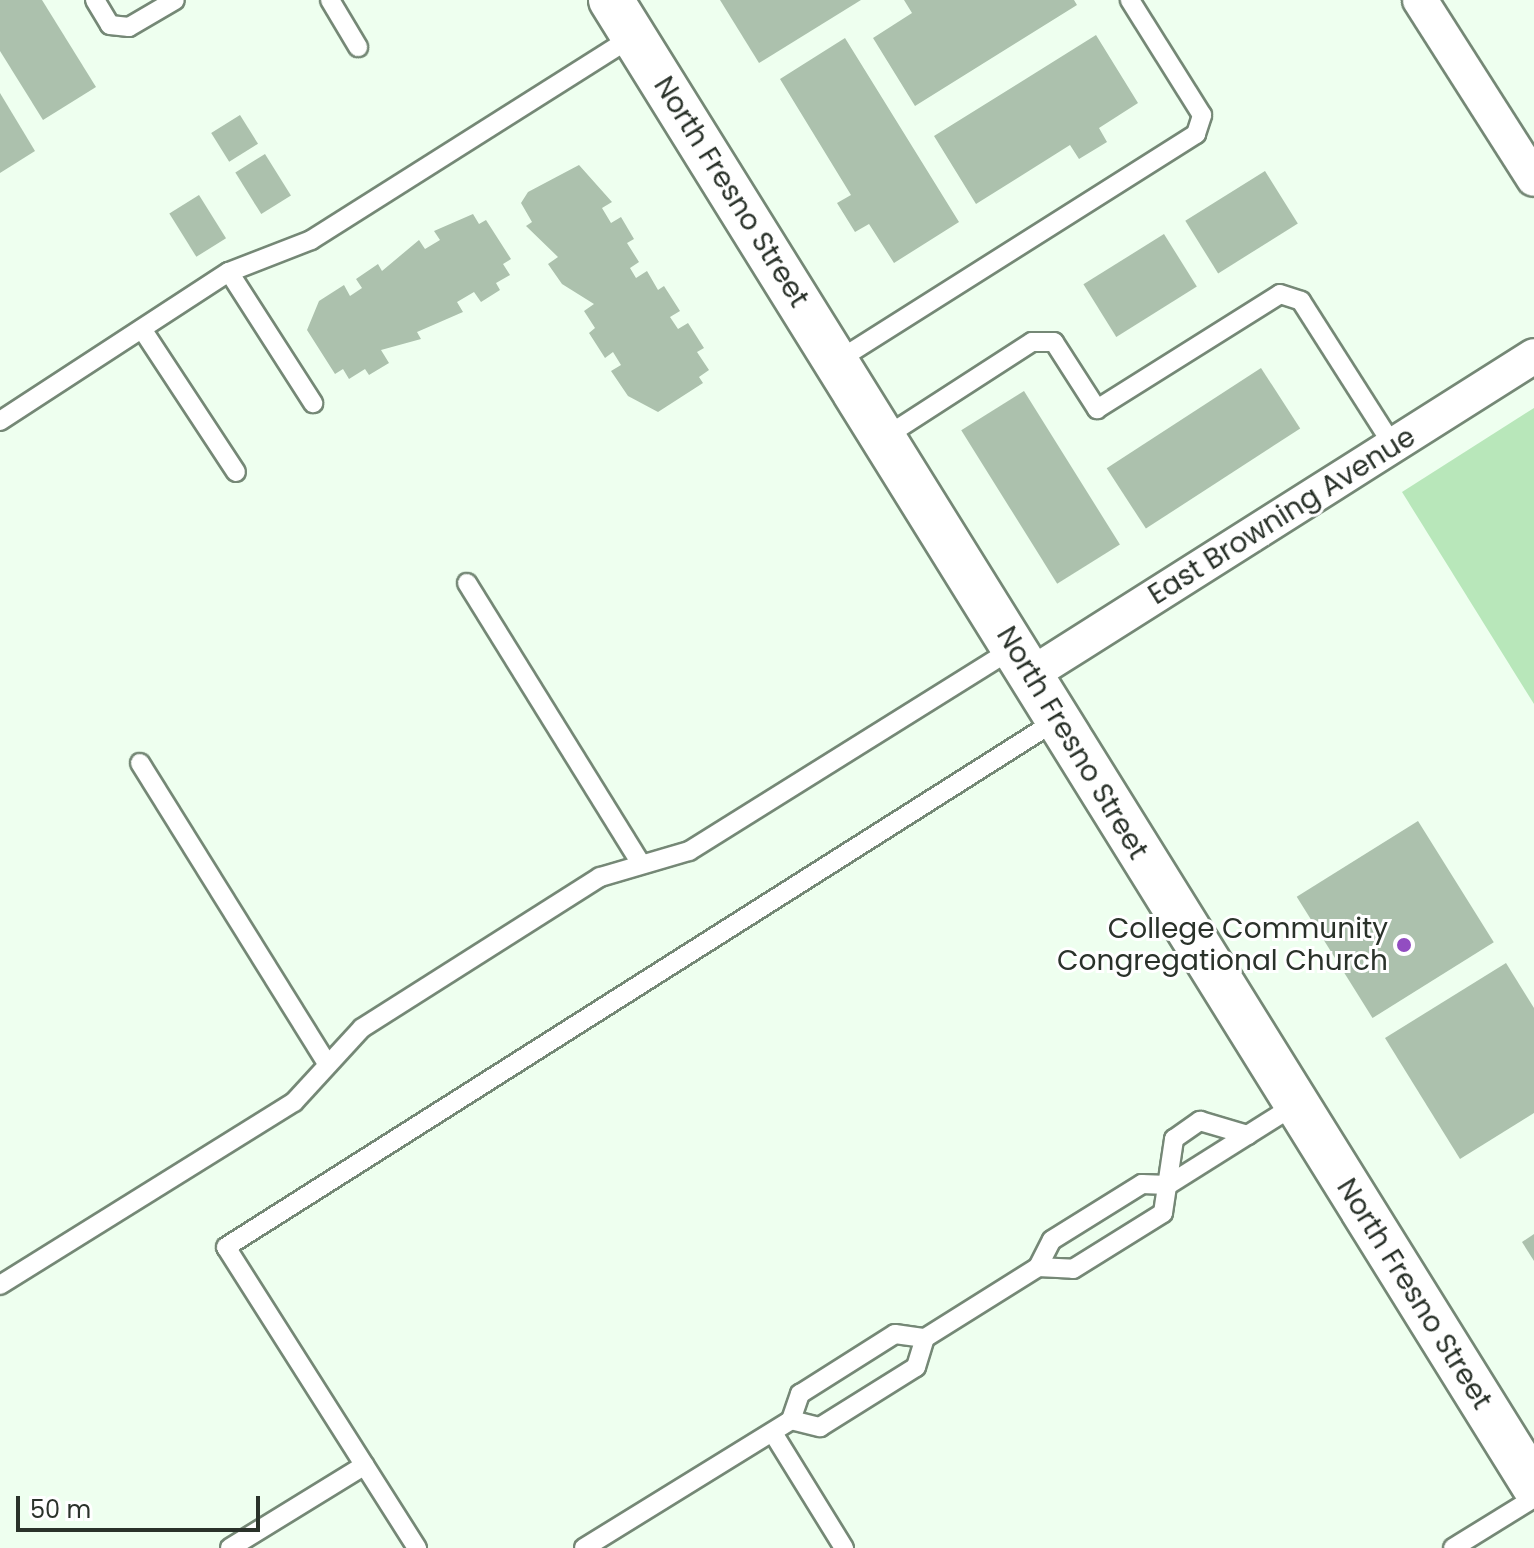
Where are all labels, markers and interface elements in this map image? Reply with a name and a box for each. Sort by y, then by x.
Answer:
street label: North Fresno Street [646,71,816,313]
street label: East Browning Avenue [1142,420,1422,612]
street label: North Fresno Street [989,621,1155,865]
place label: College Community Congregational Church [1057,912,1388,978]
marker: College Community Congregational Church [1395,936,1413,954]
street label: North Fresno Street [1329,1173,1499,1415]
scale bar [20,1480,264,1530]
text: 50 m [30,1493,91,1526]

